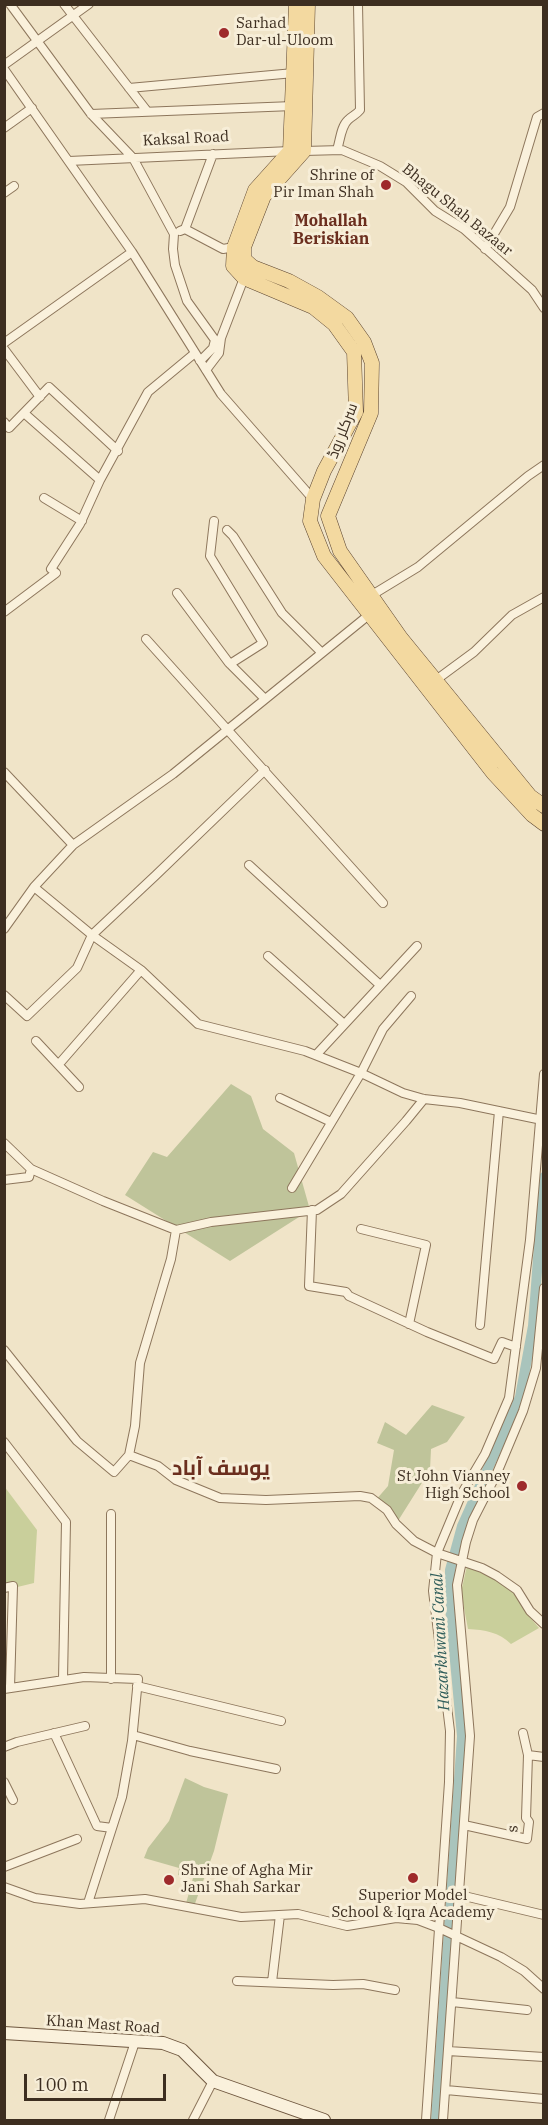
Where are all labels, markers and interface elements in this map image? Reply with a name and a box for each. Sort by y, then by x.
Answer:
place label: Sarhad Dar-ul-Uloom [236,15,334,50]
marker: Sarhad Dar-ul-Uloom [217,26,231,40]
street label: Kaksal Road [142,128,230,150]
street label: Bhagu Shah Bazaar [398,160,516,260]
place label: Shrine of Pir Iman Shah [273,167,374,202]
marker: Shrine of Pir Iman Shah [379,178,393,192]
district label: Mohallah Beriskian [293,211,369,249]
street label: سرکلر روڈ [324,401,362,461]
district label: یوسف آباد [172,1456,270,1482]
place label: St John Vianney High School [397,1468,510,1503]
marker: St John Vianney High School [515,1479,529,1493]
water label: Hazarkhwani Canal [428,1573,454,1711]
street label: s [504,1825,522,1833]
place label: Shrine of Agha Mir Jani Shah Sarkar [181,1862,313,1897]
marker: Superior Model School & Iqra Academy [406,1871,420,1885]
marker: Shrine of Agha Mir Jani Shah Sarkar [162,1873,176,1887]
place label: Superior Model School & Iqra Academy [332,1887,494,1922]
street label: Khan Mast Road [45,2012,161,2038]
scale bar [27,2062,170,2100]
text: 100 m [35,2073,89,2096]

